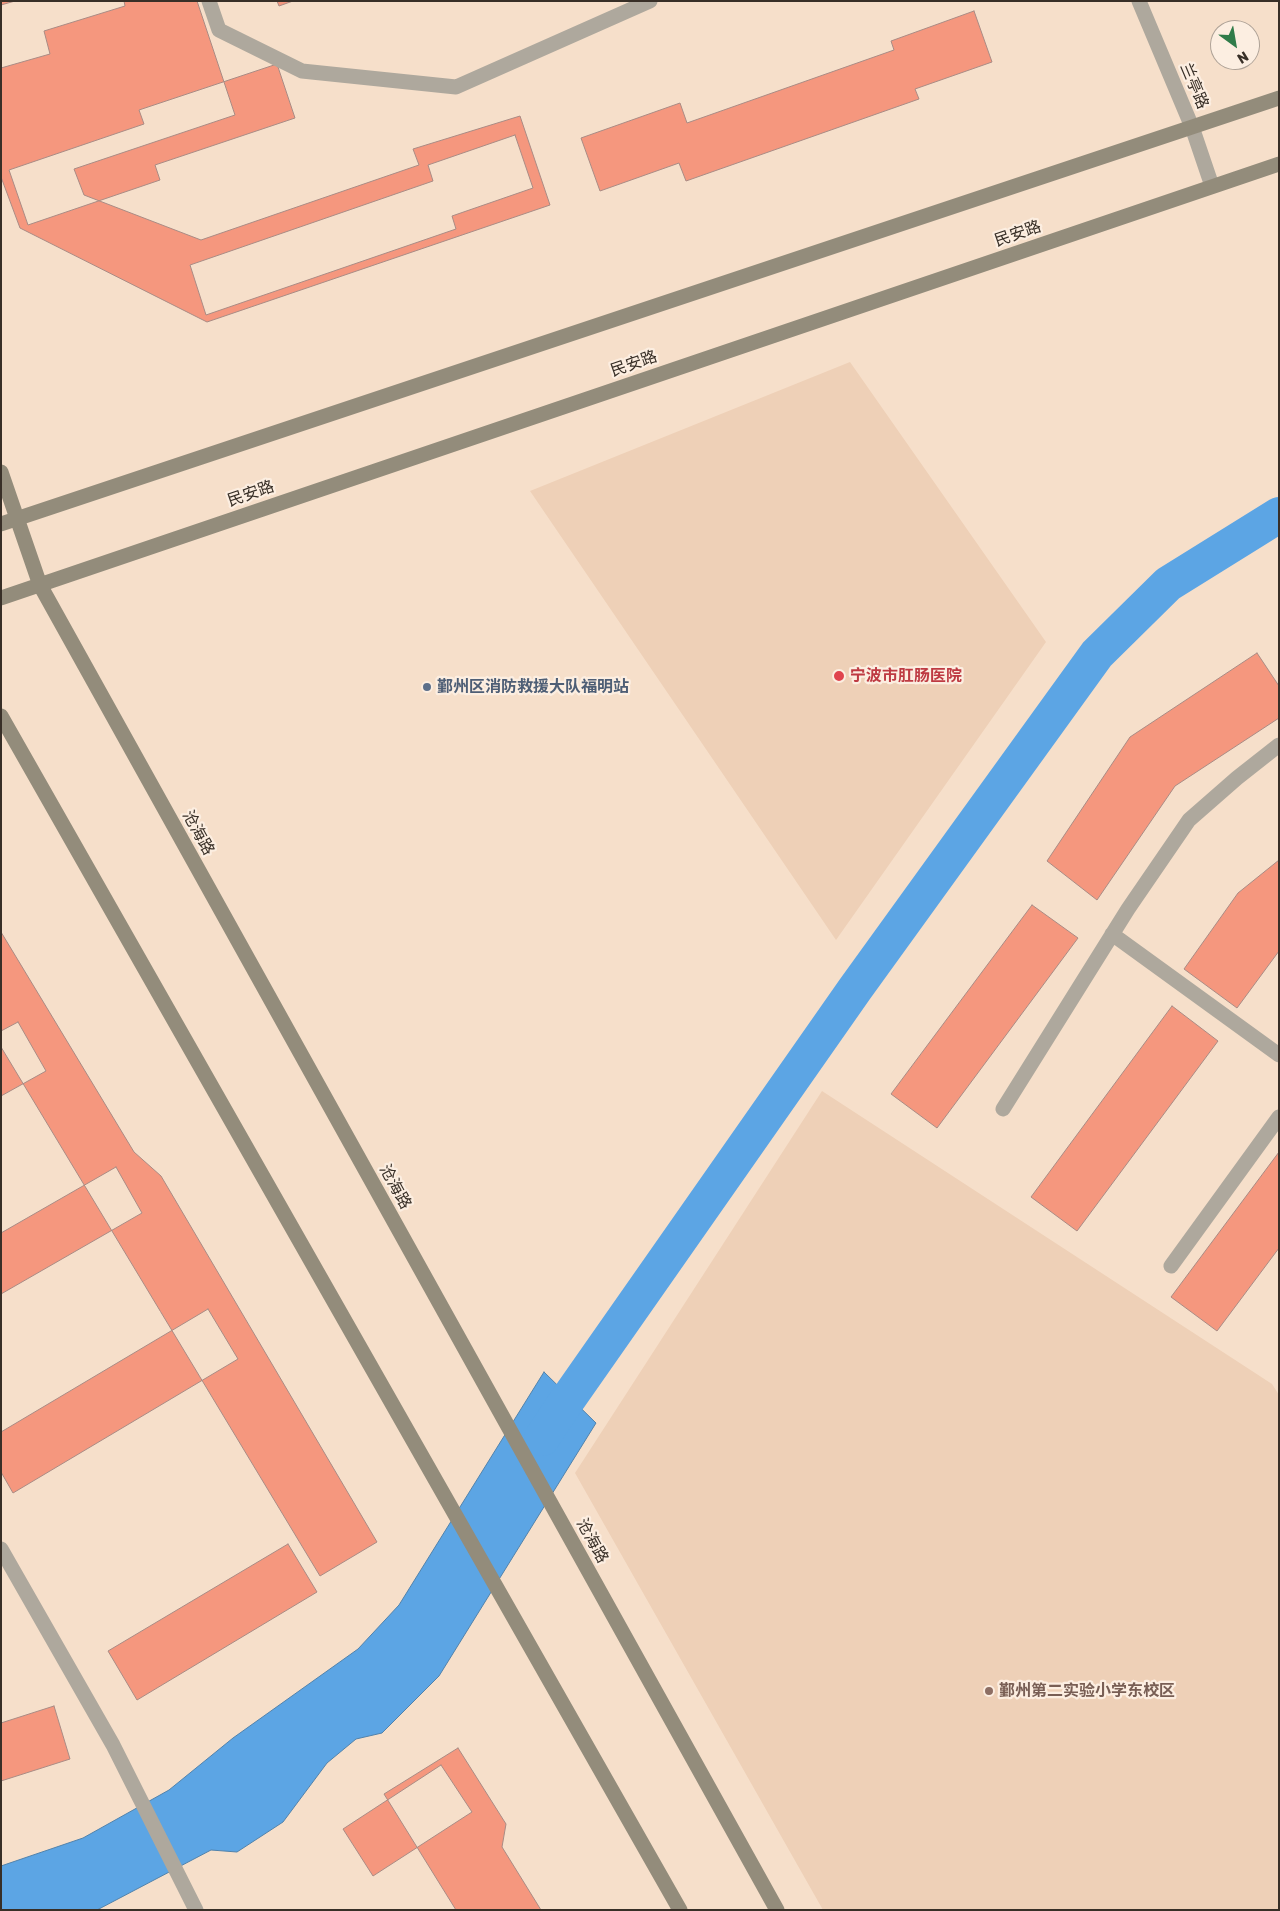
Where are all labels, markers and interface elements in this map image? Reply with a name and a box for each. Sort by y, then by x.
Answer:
north arrow [1210,20,1260,70]
text: N [1234,47,1251,67]
street label: 兰亭路 [1176,60,1212,112]
street label: 民安路 [992,217,1044,251]
street label: 民安路 [608,347,660,381]
street label: 民安路 [225,477,277,511]
place label: 宁波市肛肠医院 [850,666,962,686]
marker: 宁波市肛肠医院 [832,669,846,683]
place label: 鄞州区消防救援大队福明站 [437,677,629,697]
marker: 鄞州区消防救援大队福明站 [421,681,433,693]
street label: 沧海路 [178,807,218,859]
street label: 沧海路 [375,1161,415,1213]
street label: 沧海路 [572,1515,612,1567]
place label: 鄞州第二实验小学东校区 [999,1681,1175,1701]
marker: 鄞州第二实验小学东校区 [983,1685,995,1697]

